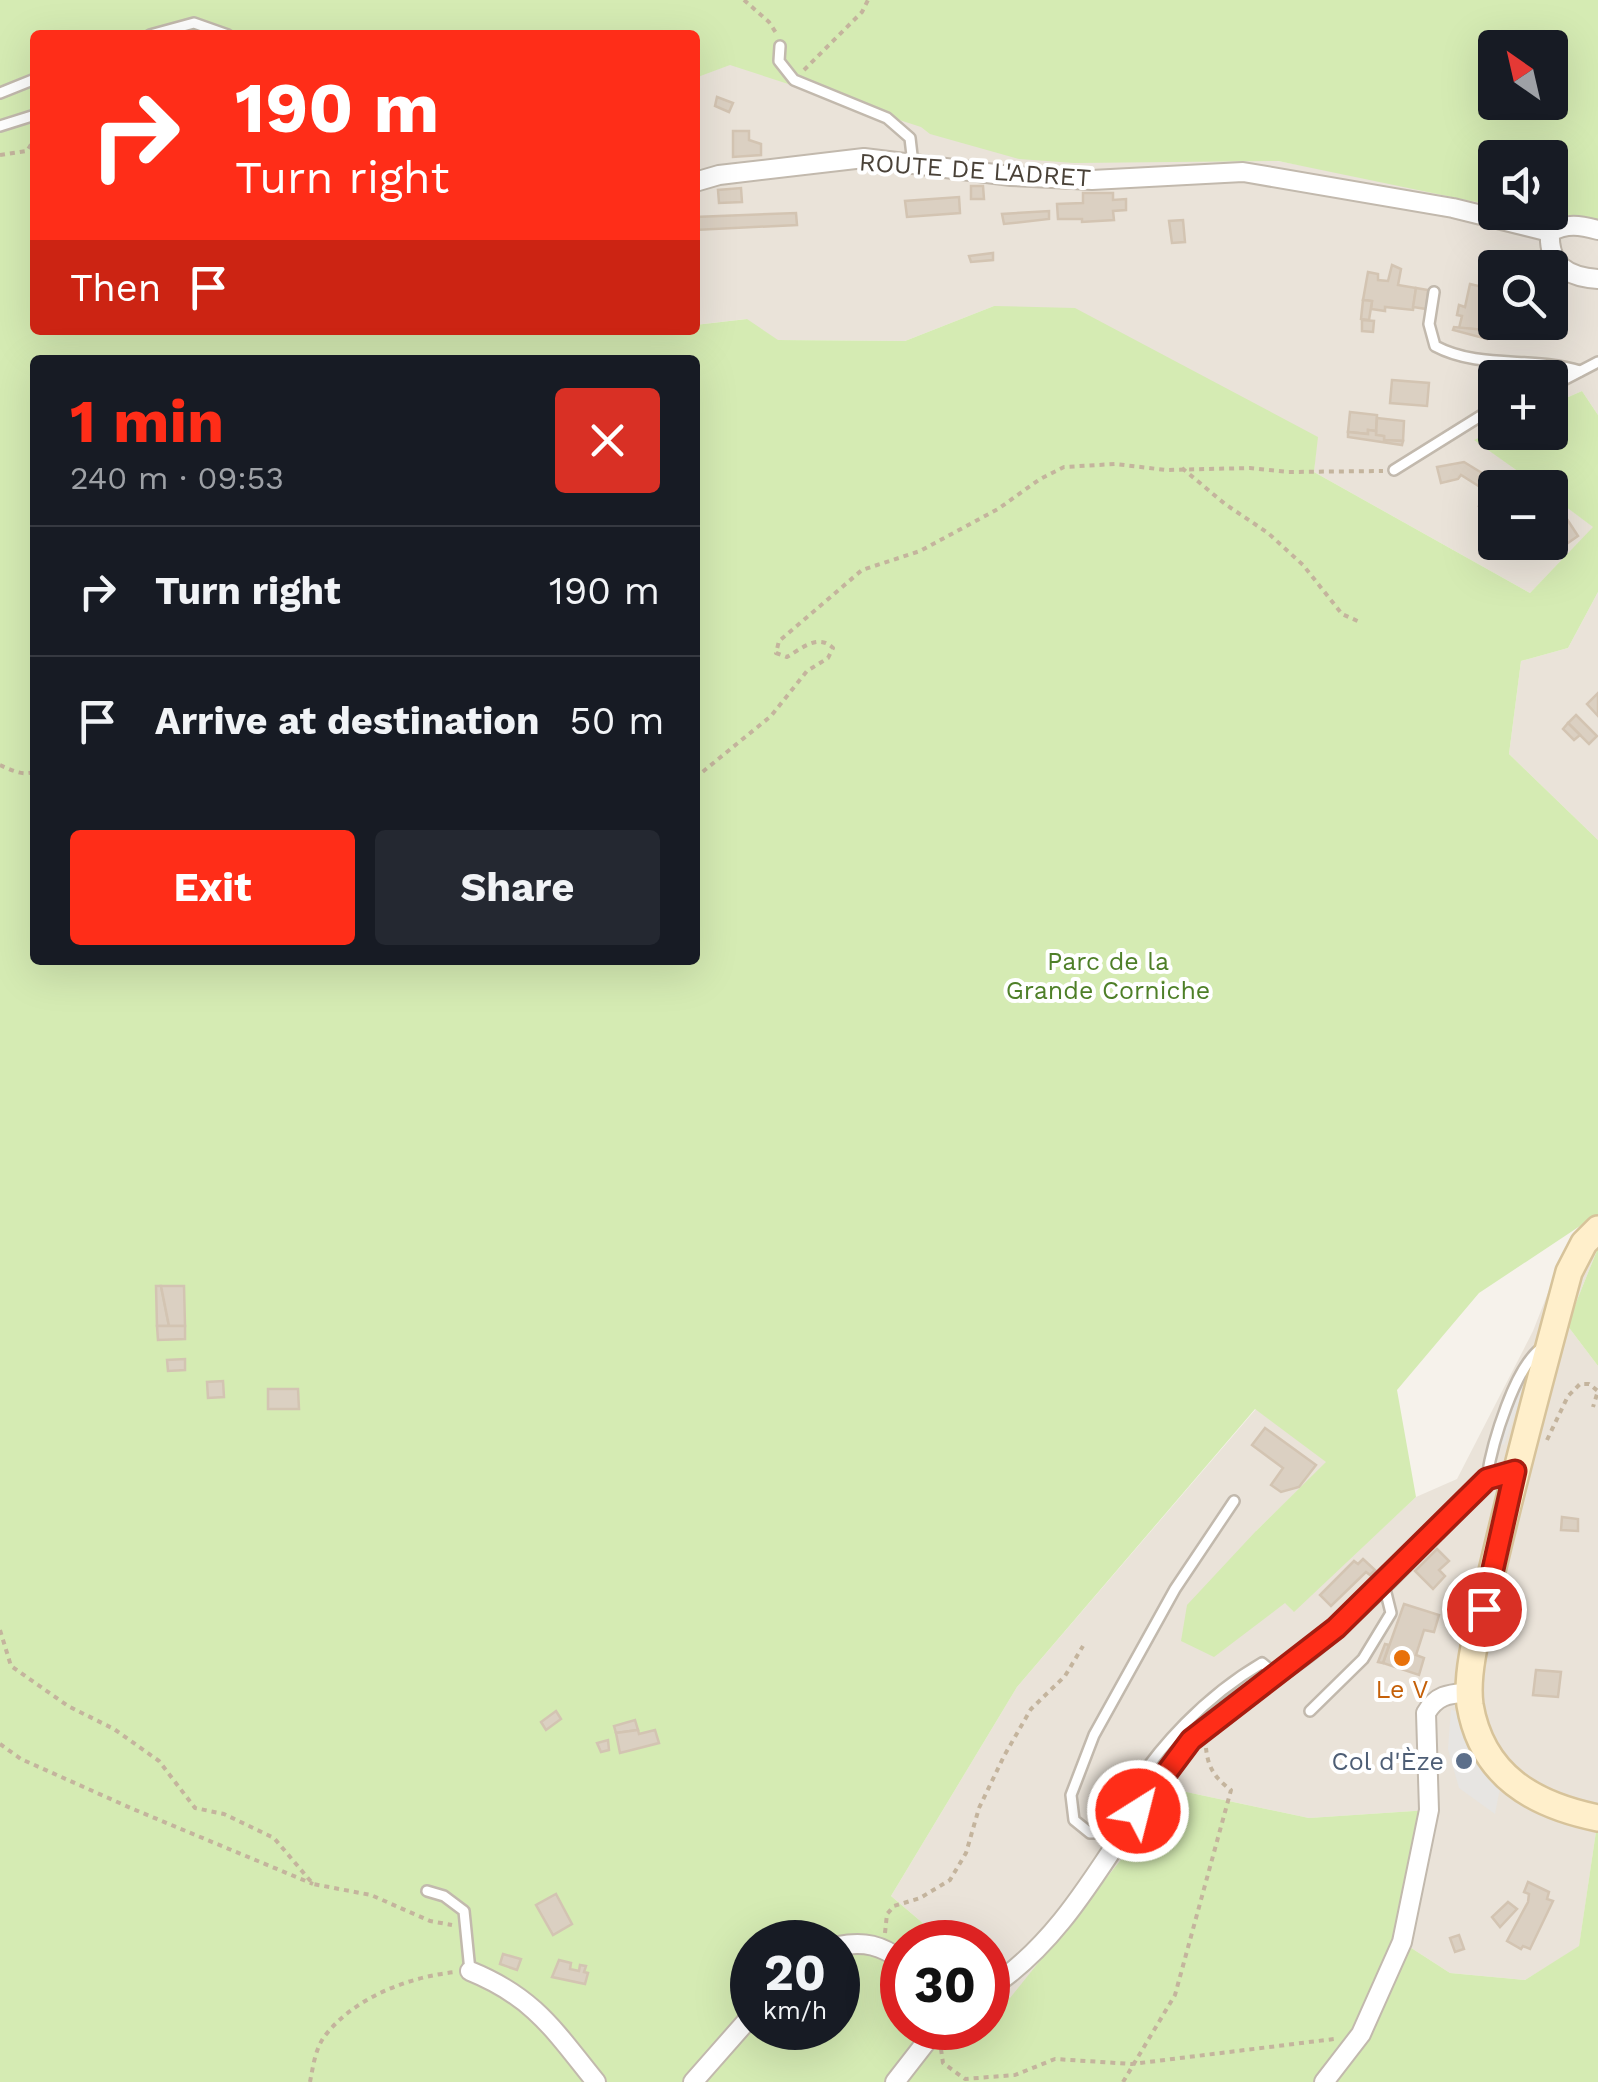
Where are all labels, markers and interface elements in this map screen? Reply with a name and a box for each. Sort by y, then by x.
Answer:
north arrow [1478,30,1568,120]
map controls [1478,30,1568,560]
text: 190 m [235,67,439,149]
icon: right [70,70,200,200]
button: sound [1478,140,1568,230]
street label: ROUTE DE L'ADRET [858,147,1092,193]
text: Turn right [235,151,449,204]
button: search [1478,250,1568,340]
icon: arrive [181,260,236,315]
text: Then [70,266,161,310]
button: + [1478,360,1568,450]
text: 1 min [70,386,224,457]
button: close [555,388,660,493]
text: 240 m · 09:53 [70,459,284,497]
button: − [1478,470,1568,560]
icon: right [70,564,125,619]
text: Turn right [155,569,341,613]
text: 190 m [549,569,660,613]
icon: arrive [70,694,125,749]
text: Arrive at destination [155,699,540,743]
text: 50 m [570,699,665,743]
button: Exit [70,830,355,945]
button: Share [375,830,660,945]
park label: Parc de la Grande Corniche [1006,947,1210,1005]
pin [1442,1567,1527,1652]
icon: arrive [1457,1582,1512,1637]
marker: Le V [1391,1647,1413,1669]
place label: Le V [1376,1675,1428,1704]
place label: Col d'Èze [1331,1747,1444,1776]
marker: Col d'Èze [1453,1750,1475,1772]
position arrow [1086,1759,1190,1863]
speed limit sign: 30 [880,1920,1010,2050]
text: 20 [764,1943,826,2002]
text: km/h [763,1996,827,2025]

